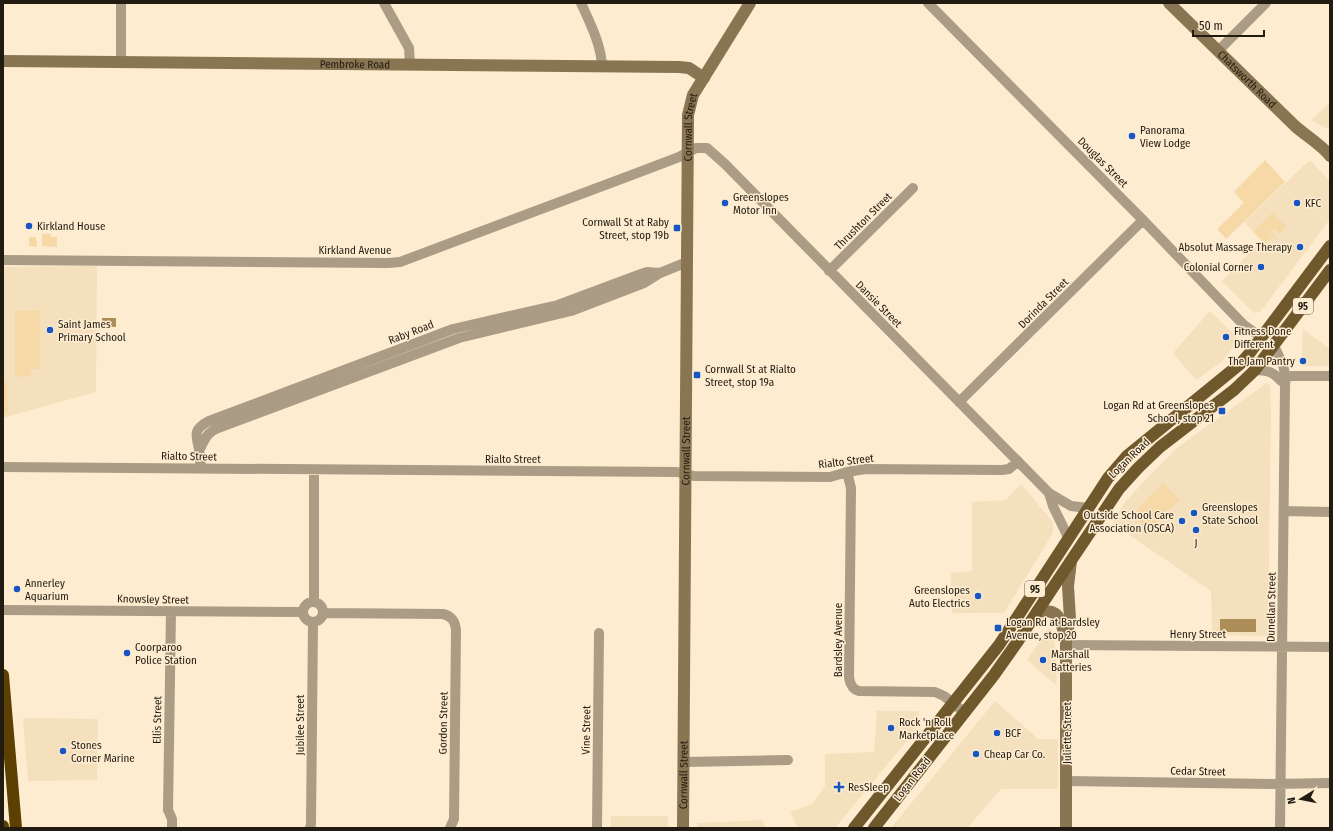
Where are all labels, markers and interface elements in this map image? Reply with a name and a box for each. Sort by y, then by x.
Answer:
scale bar [1193,12,1264,38]
text: 50 m [1199,19,1223,33]
street label: Chatsworth Road [1215,48,1279,111]
street label: Pembroke Road [320,58,390,71]
street label: Cornwall Street [682,92,700,161]
place label: Panorama View Lodge [1140,124,1190,150]
marker: Panorama View Lodge [1127,131,1137,141]
street label: Douglas Street [1075,135,1131,190]
street label: Thrushton Street [832,190,895,253]
place label: Greenslopes Motor Inn [733,191,789,217]
place label: KFC [1305,197,1321,210]
marker: Greenslopes Motor Inn [720,198,730,208]
marker: KFC [1292,198,1302,208]
place label: Cornwall St at Raby Street, stop 19b [582,216,669,242]
place label: Kirkland House [37,220,105,233]
marker: Kirkland House [24,221,34,231]
marker: Cornwall St at Raby Street, stop 19b [672,223,682,233]
place label: Absolut Massage Therapy [1178,241,1292,254]
marker: Absolut Massage Therapy [1295,242,1305,252]
street label: Kirkland Avenue [318,244,392,257]
place label: Colonial Corner [1184,261,1253,274]
marker: Colonial Corner [1256,262,1266,272]
street label: Dorinda Street [1016,275,1071,331]
street label: Dansie Street [853,279,905,330]
road number: 95 [1293,298,1313,314]
place label: Saint James Primary School [58,318,126,344]
street label: Raby Road [387,318,436,347]
marker: Saint James Primary School [45,325,55,335]
place label: Fitness Done Different [1234,325,1291,351]
marker: Fitness Done Different [1221,332,1231,342]
place label: The Jam Pantry [1228,355,1295,368]
marker: The Jam Pantry [1298,356,1308,366]
place label: Cornwall St at Rialto Street, stop 19a [705,363,796,389]
marker: Cornwall St at Rialto Street, stop 19a [692,370,702,380]
place label: Logan Rd at Greenslopes School, stop 21 [1103,399,1214,425]
marker: Logan Rd at Greenslopes School, stop 21 [1217,406,1227,416]
street label: Cornwall Street [679,416,693,485]
street label: Logan Road [1106,436,1153,481]
street label: Rialto Street [161,450,217,463]
street label: Rialto Street [818,452,875,471]
street label: Rialto Street [485,453,541,466]
place label: Greenslopes State School [1202,501,1258,527]
marker: Greenslopes State School [1189,508,1199,518]
place label: Outside School Care Association (OSCA) [1084,509,1174,535]
marker: Outside School Care Association (OSCA) [1177,516,1187,526]
marker: J [1191,525,1201,535]
place label: J [1194,537,1198,550]
street label: Dunellan Street [1264,572,1279,642]
place label: Annerley Aquarium [25,577,69,603]
road number: 95 [1025,581,1045,597]
marker: Annerley Aquarium [12,584,22,594]
place label: Greenslopes Auto Electrics [909,584,970,610]
marker: Greenslopes Auto Electrics [973,591,983,601]
street label: Knowsley Street [117,592,190,607]
street label: Bardsley Avenue [832,603,845,677]
place label: Logan Rd at Bardsley Avenue, stop 20 [1006,616,1100,642]
marker: Logan Rd at Bardsley Avenue, stop 20 [993,623,1003,633]
street label: Henry Street [1170,628,1227,641]
place label: Coorparoo Police Station [135,641,197,667]
marker: Coorparoo Police Station [122,648,132,658]
place label: Marshall Batteries [1051,648,1092,674]
marker: Marshall Batteries [1038,655,1048,665]
street label: Gordon Street [436,691,451,754]
street label: Jubilee Street [294,694,307,755]
street label: Ellis Street [151,696,164,744]
street label: Juliette Street [1061,702,1074,764]
street label: Vine Street [580,705,593,755]
place label: Rock 'n Roll Marketplace [899,716,954,742]
marker: Rock 'n Roll Marketplace [886,723,896,733]
place label: BCF [1005,727,1022,740]
marker: BCF [992,728,1002,738]
place label: Stones Corner Marine [71,739,135,765]
street label: Cornwall Street [677,740,691,809]
marker: Stones Corner Marine [58,746,68,756]
place label: Cheap Car Co. [984,748,1045,761]
marker: Cheap Car Co. [971,749,981,759]
street label: Logan Road [891,755,934,804]
street label: Cedar Street [1170,765,1226,778]
north arrow [1281,779,1321,819]
marker: ResSleep [833,781,845,793]
place label: ResSleep [848,781,889,794]
text: N [1285,796,1299,805]

